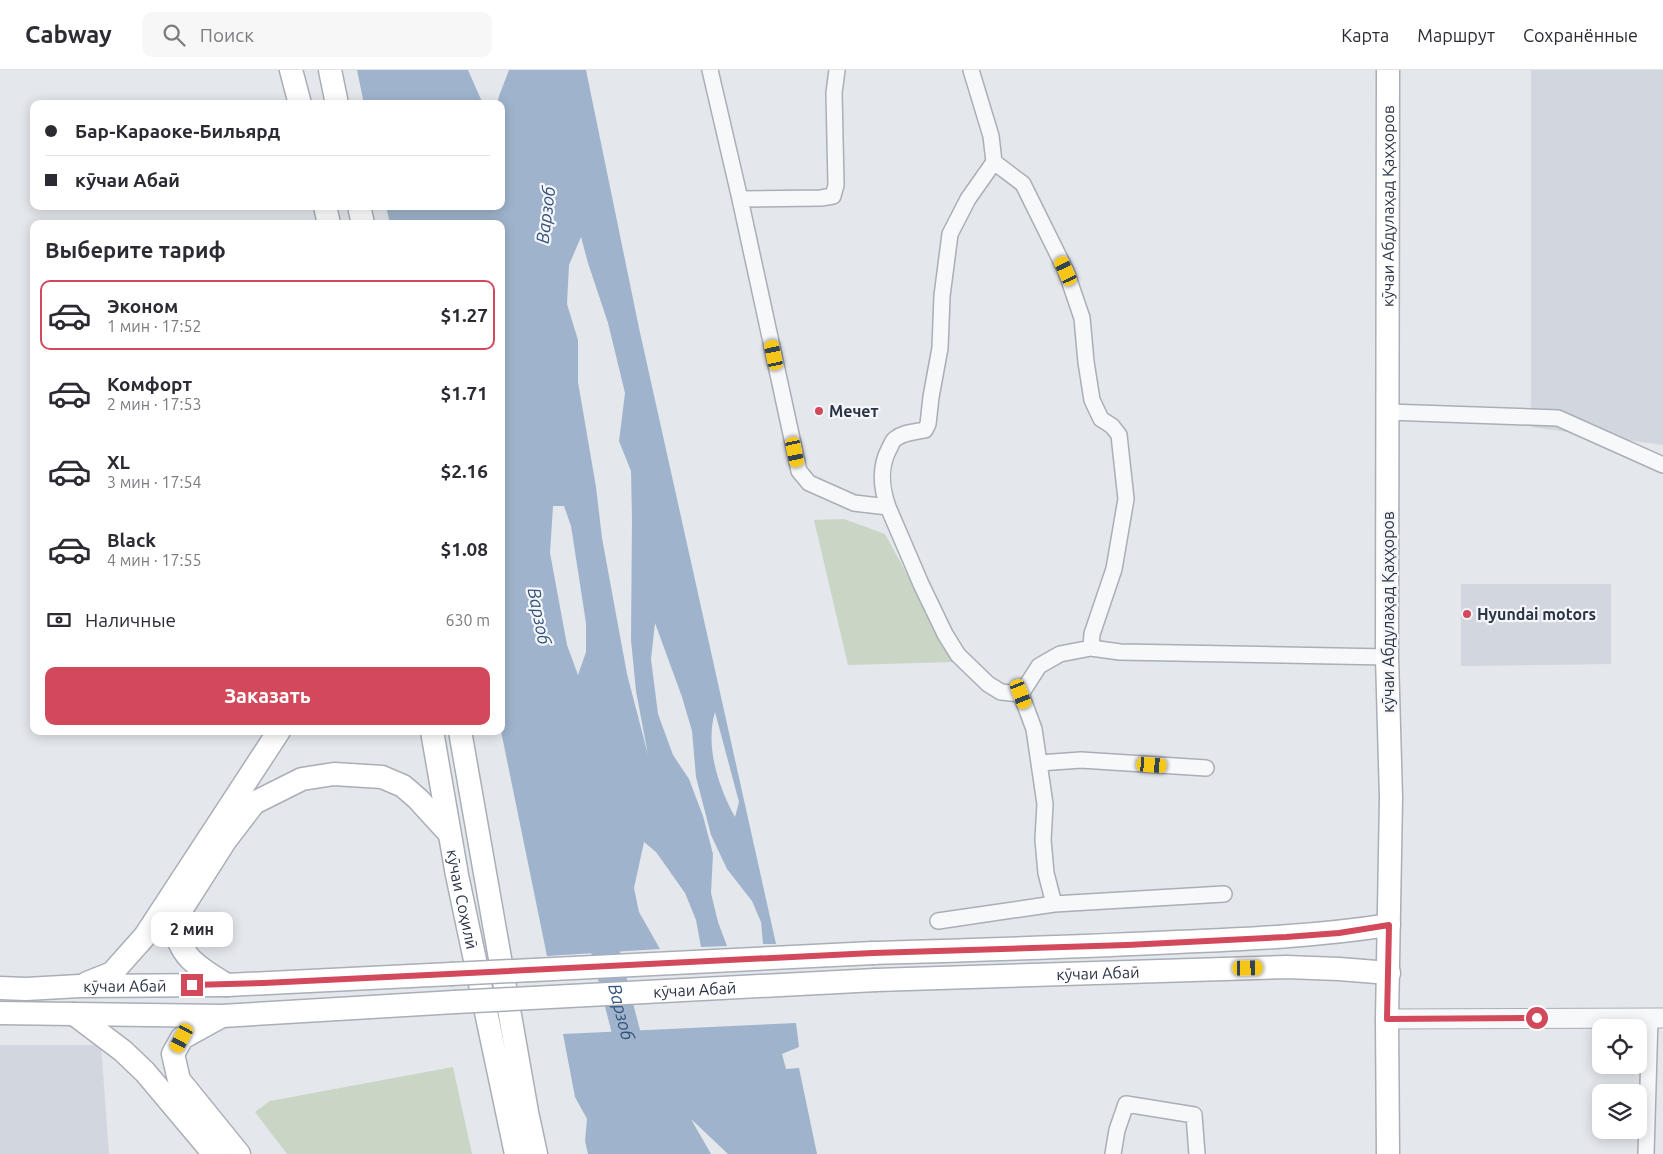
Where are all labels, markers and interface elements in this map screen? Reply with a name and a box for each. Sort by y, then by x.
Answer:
search box [142,12,492,57]
text: Cabway [25,21,112,48]
icon: search [160,21,188,49]
text: Поиск [200,24,254,46]
text: Карта [1341,25,1389,45]
text: Маршрут [1417,25,1495,45]
text: Сохранённые [1523,25,1638,45]
street label: кӯчаи Абдулаҳад Қаҳҳоров [1379,105,1397,307]
text: Бар-Караоке-Бильярд [75,120,280,142]
text: кӯчаи Абаӣ [75,169,180,191]
water label: Варзоб [532,184,559,245]
text: Выберите тариф [45,237,226,262]
car [1052,254,1079,288]
icon: car [47,293,92,338]
text: Эконом [107,295,178,317]
text: $1.27 [440,304,488,326]
text: 1 мин · 17:52 [107,317,201,335]
car [763,339,784,371]
icon: car [47,371,92,416]
text: Комфорт [107,373,192,395]
text: $1.71 [440,382,488,404]
text: 2 мин · 17:53 [107,395,201,413]
place label: Мечет [829,402,879,420]
marker: Мечет [813,405,825,417]
car [784,436,805,468]
icon: car [47,449,92,494]
text: XL [107,451,130,473]
text: $2.16 [440,460,488,482]
text: 3 мин · 17:54 [107,473,201,491]
street label: кӯчаи Абдулаҳад Қаҳҳоров [1379,511,1397,713]
icon: car [47,527,92,572]
text: Black [107,529,156,551]
text: $1.08 [440,538,488,560]
text: 4 мин · 17:55 [107,551,201,569]
water label: Варзоб [525,586,556,647]
place label: Hyundai motors [1477,605,1596,623]
icon: cash [45,606,73,634]
marker: Hyundai motors [1461,608,1473,620]
text: Наличные [85,609,176,631]
text: 630 m [445,611,490,629]
button: Заказать [45,667,490,725]
car [1008,677,1033,711]
car [1136,756,1167,774]
street label: кӯчаи Соҳилӣ [444,848,481,951]
callout: 2 мин [151,912,233,948]
text: 2 мин [170,920,214,938]
car [1232,960,1263,976]
street label: кӯчаи Абаӣ [1056,963,1140,983]
route end [181,974,203,996]
street label: кӯчаи Абаӣ [83,976,167,995]
street label: кӯчаи Абаӣ [653,978,737,1001]
water label: Варзоб [605,981,639,1043]
route start [1526,1007,1548,1029]
map controls [1592,1019,1647,1139]
button: locate [1592,1019,1647,1074]
car [168,1021,195,1055]
button: layers [1592,1084,1647,1139]

